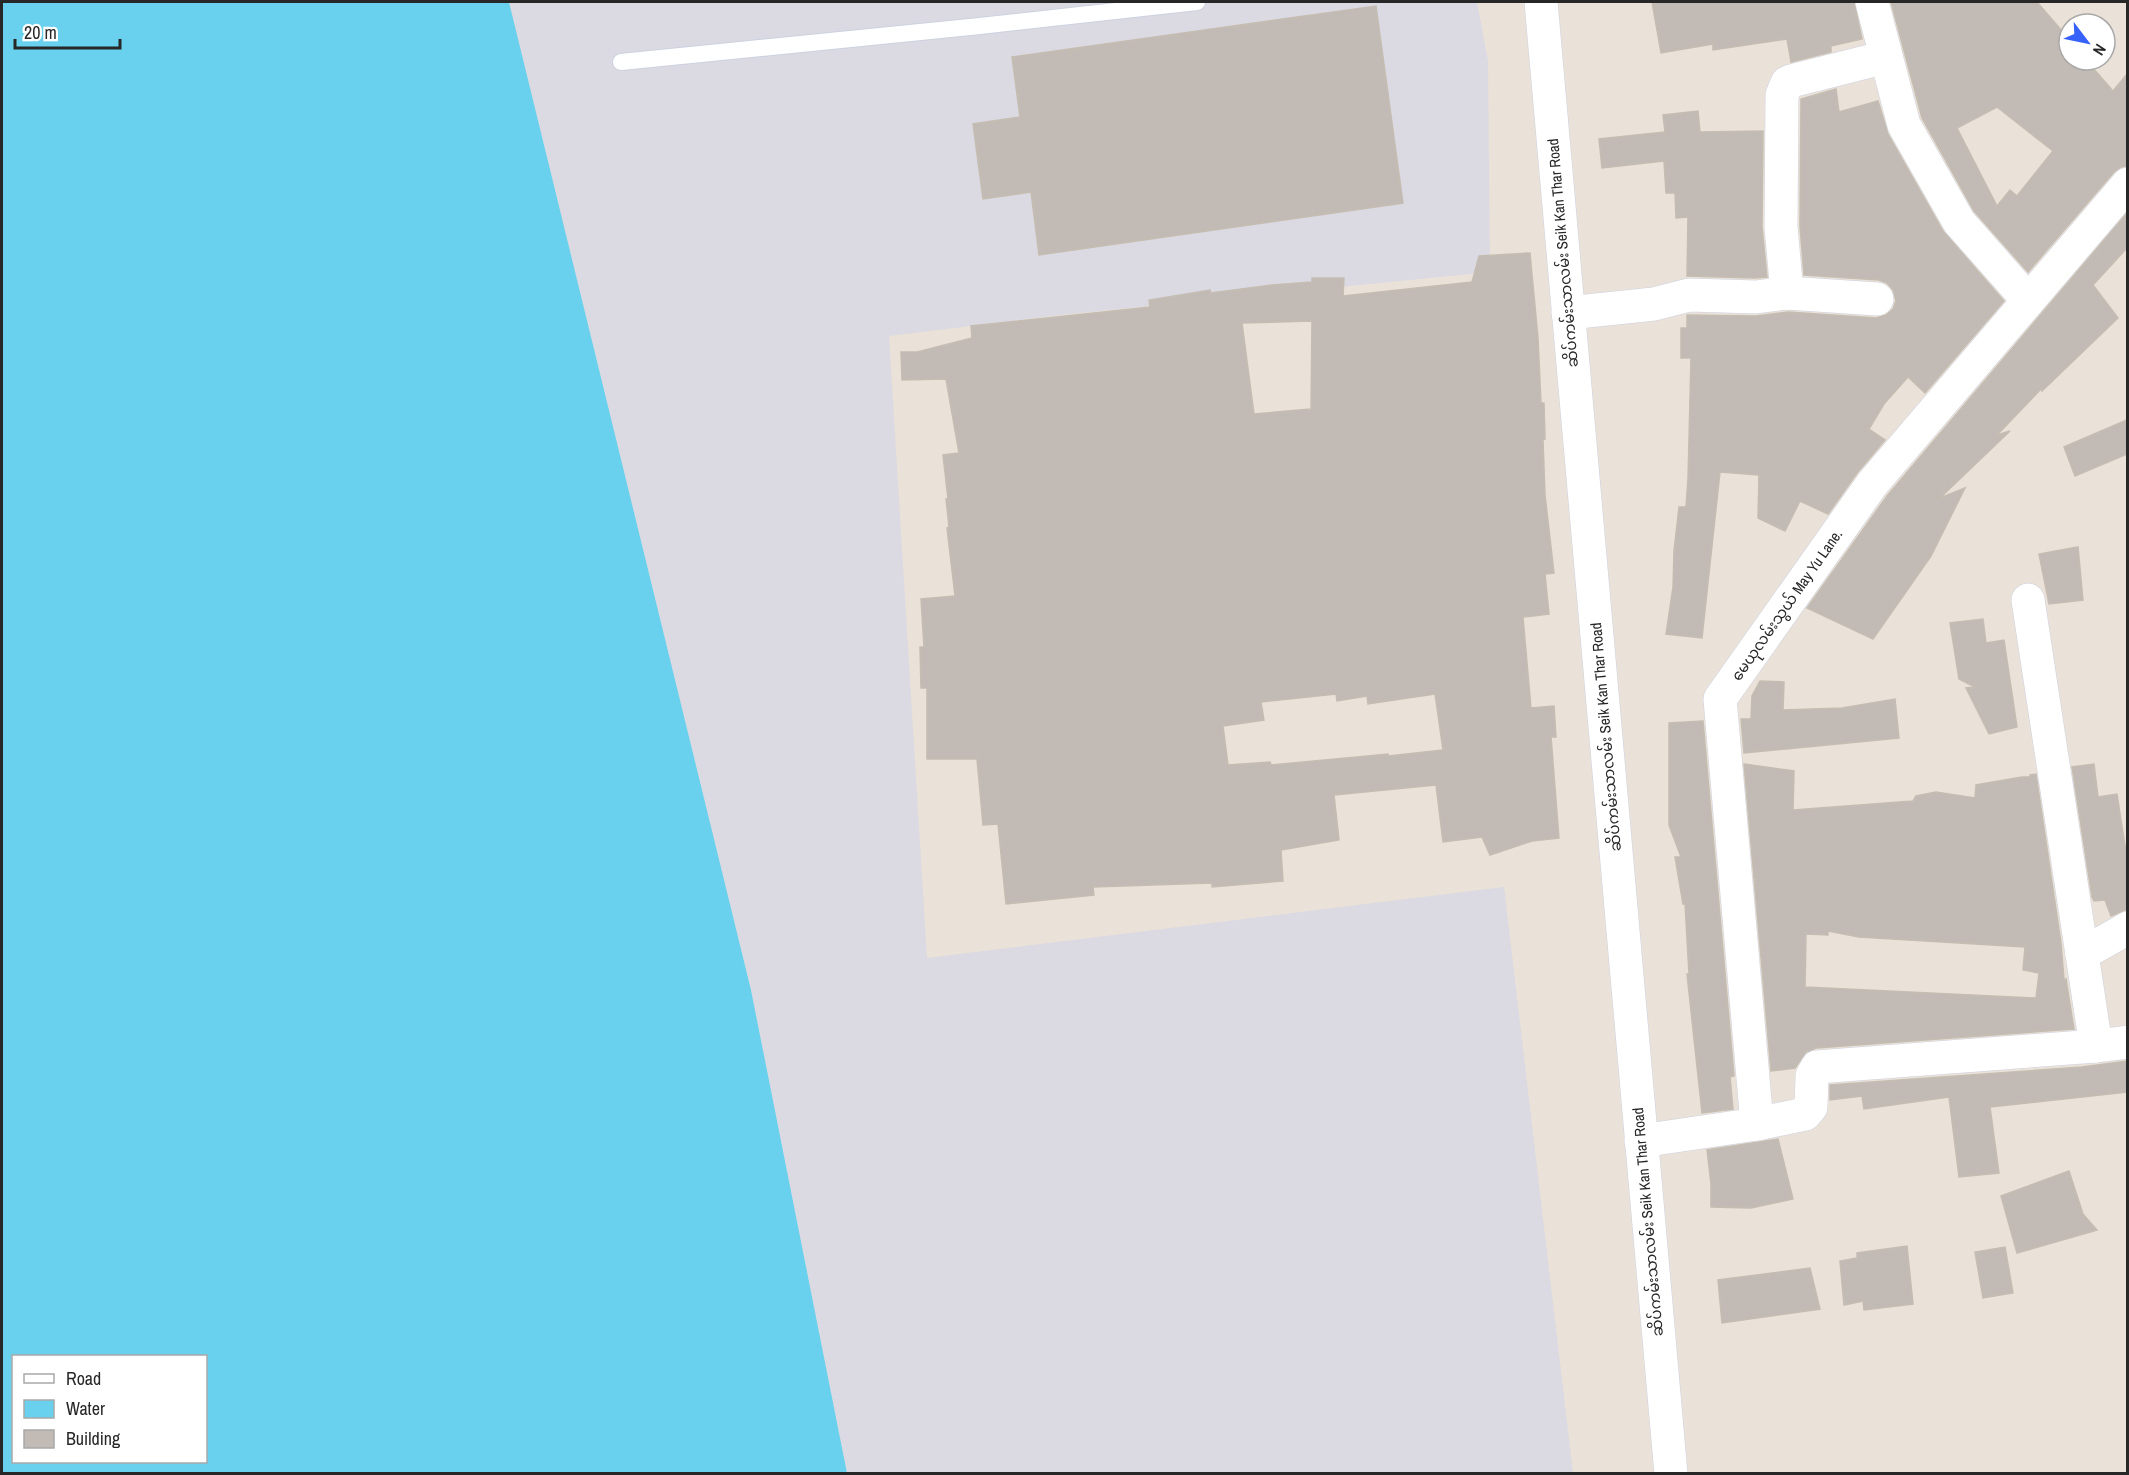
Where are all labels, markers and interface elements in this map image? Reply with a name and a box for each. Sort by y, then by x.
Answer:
scale bar [15,12,120,50]
north arrow [2057,12,2117,72]
text: 20 m [24,20,57,45]
text: N [2088,40,2112,60]
street label: ဆိပ်ကမ်းသာလမ်း Seik Kan Thar Road [1542,138,1583,368]
street label: မေယုလမ်းသွယ် May Yu Lane. [1726,525,1849,686]
street label: ဆိပ်ကမ်းသာလမ်း Seik Kan Thar Road [1585,622,1626,852]
street label: ဆိပ်ကမ်းသာလမ်း Seik Kan Thar Road [1627,1107,1668,1337]
legend [12,1355,207,1463]
text: Road [66,1366,101,1391]
text: Water [66,1396,105,1421]
text: Building [66,1426,121,1451]

